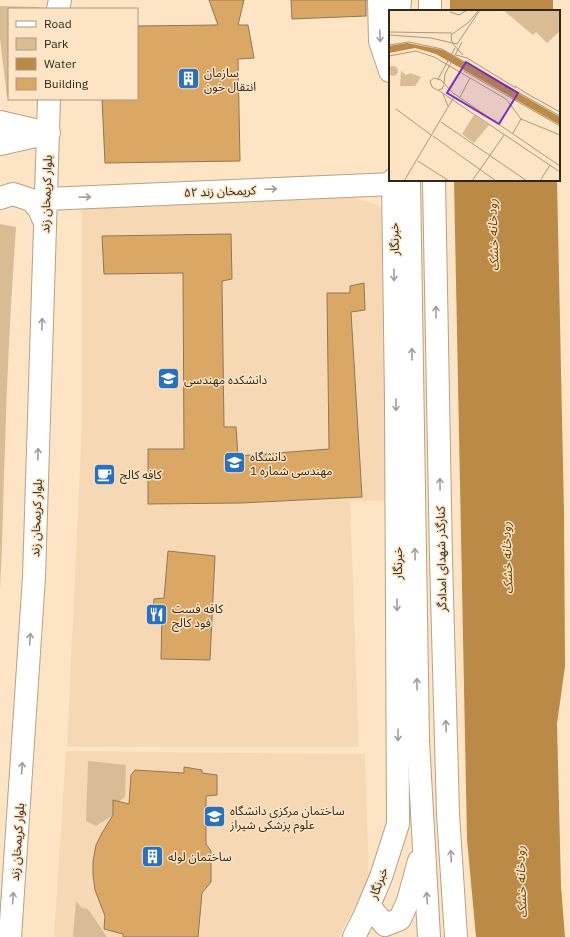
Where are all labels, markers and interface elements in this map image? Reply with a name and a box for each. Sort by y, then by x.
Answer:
legend [8,8,138,100]
inset map [389,10,560,181]
text: Road [44,16,72,31]
one-way arrow [377,29,384,42]
text: Park [44,36,69,51]
text: Water [44,56,77,71]
place label: سازمان انتقال خون [204,65,256,94]
building icon: سازمان انتقال خون [175,66,201,92]
text: Building [44,76,89,91]
street label: بلوار کریمخان زند [37,155,55,233]
street label: کریمخان زند ۵۲ [184,182,257,200]
one-way arrow [264,185,277,193]
one-way arrow [78,193,91,201]
water label: رودخانه خشک [483,198,503,272]
street label: خبرنگار [386,222,402,257]
one-way arrow [390,268,398,281]
one-way arrow [432,306,440,319]
one-way arrow [38,318,46,331]
one-way arrow [408,348,416,361]
school or university icon: دانشکده مهندسی [155,366,181,392]
place label: دانشکده مهندسی [184,372,268,387]
one-way arrow [392,398,400,411]
one-way arrow [34,448,42,461]
place label: دانشگاه مهندسی شماره 1 [250,449,333,478]
school or university icon: دانشگاه مهندسی شماره 1 [222,450,248,476]
cafe icon: کافه کالج [91,461,117,487]
place label: کافه کالج [120,467,163,484]
one-way arrow [436,478,444,491]
street label: بلوار کریمخان زند [27,479,45,557]
street label: کنارگذر شهدای امدادگر [433,505,449,613]
water label: رودخانه خشک [497,521,517,595]
street label: خبرنگار [390,547,405,580]
one-way arrow [411,548,419,561]
one-way arrow [393,598,401,611]
place label: کافه فست فود کالج [172,601,224,632]
restaurant icon: کافه فست فود کالج [143,602,169,628]
one-way arrow [27,633,34,646]
one-way arrow [413,678,421,691]
one-way arrow [442,720,450,733]
one-way arrow [394,728,402,741]
one-way arrow [18,762,25,775]
street label: بلوار کریمخان زند [7,802,27,882]
place label: ساختمان مرکزی دانشگاه علوم پزشکی شیراز [229,803,345,834]
school or university icon: ساختمان مرکزی دانشگاه علوم پزشکی شیراز [201,804,227,830]
building icon: ساختمان لوله [140,843,166,869]
water label: رودخانه خشک [511,845,531,919]
place label: ساختمان لوله [168,849,232,864]
one-way arrow [447,850,454,863]
street label: خبرنگار [365,865,391,902]
one-way arrow [9,892,17,905]
one-way arrow [423,892,430,905]

